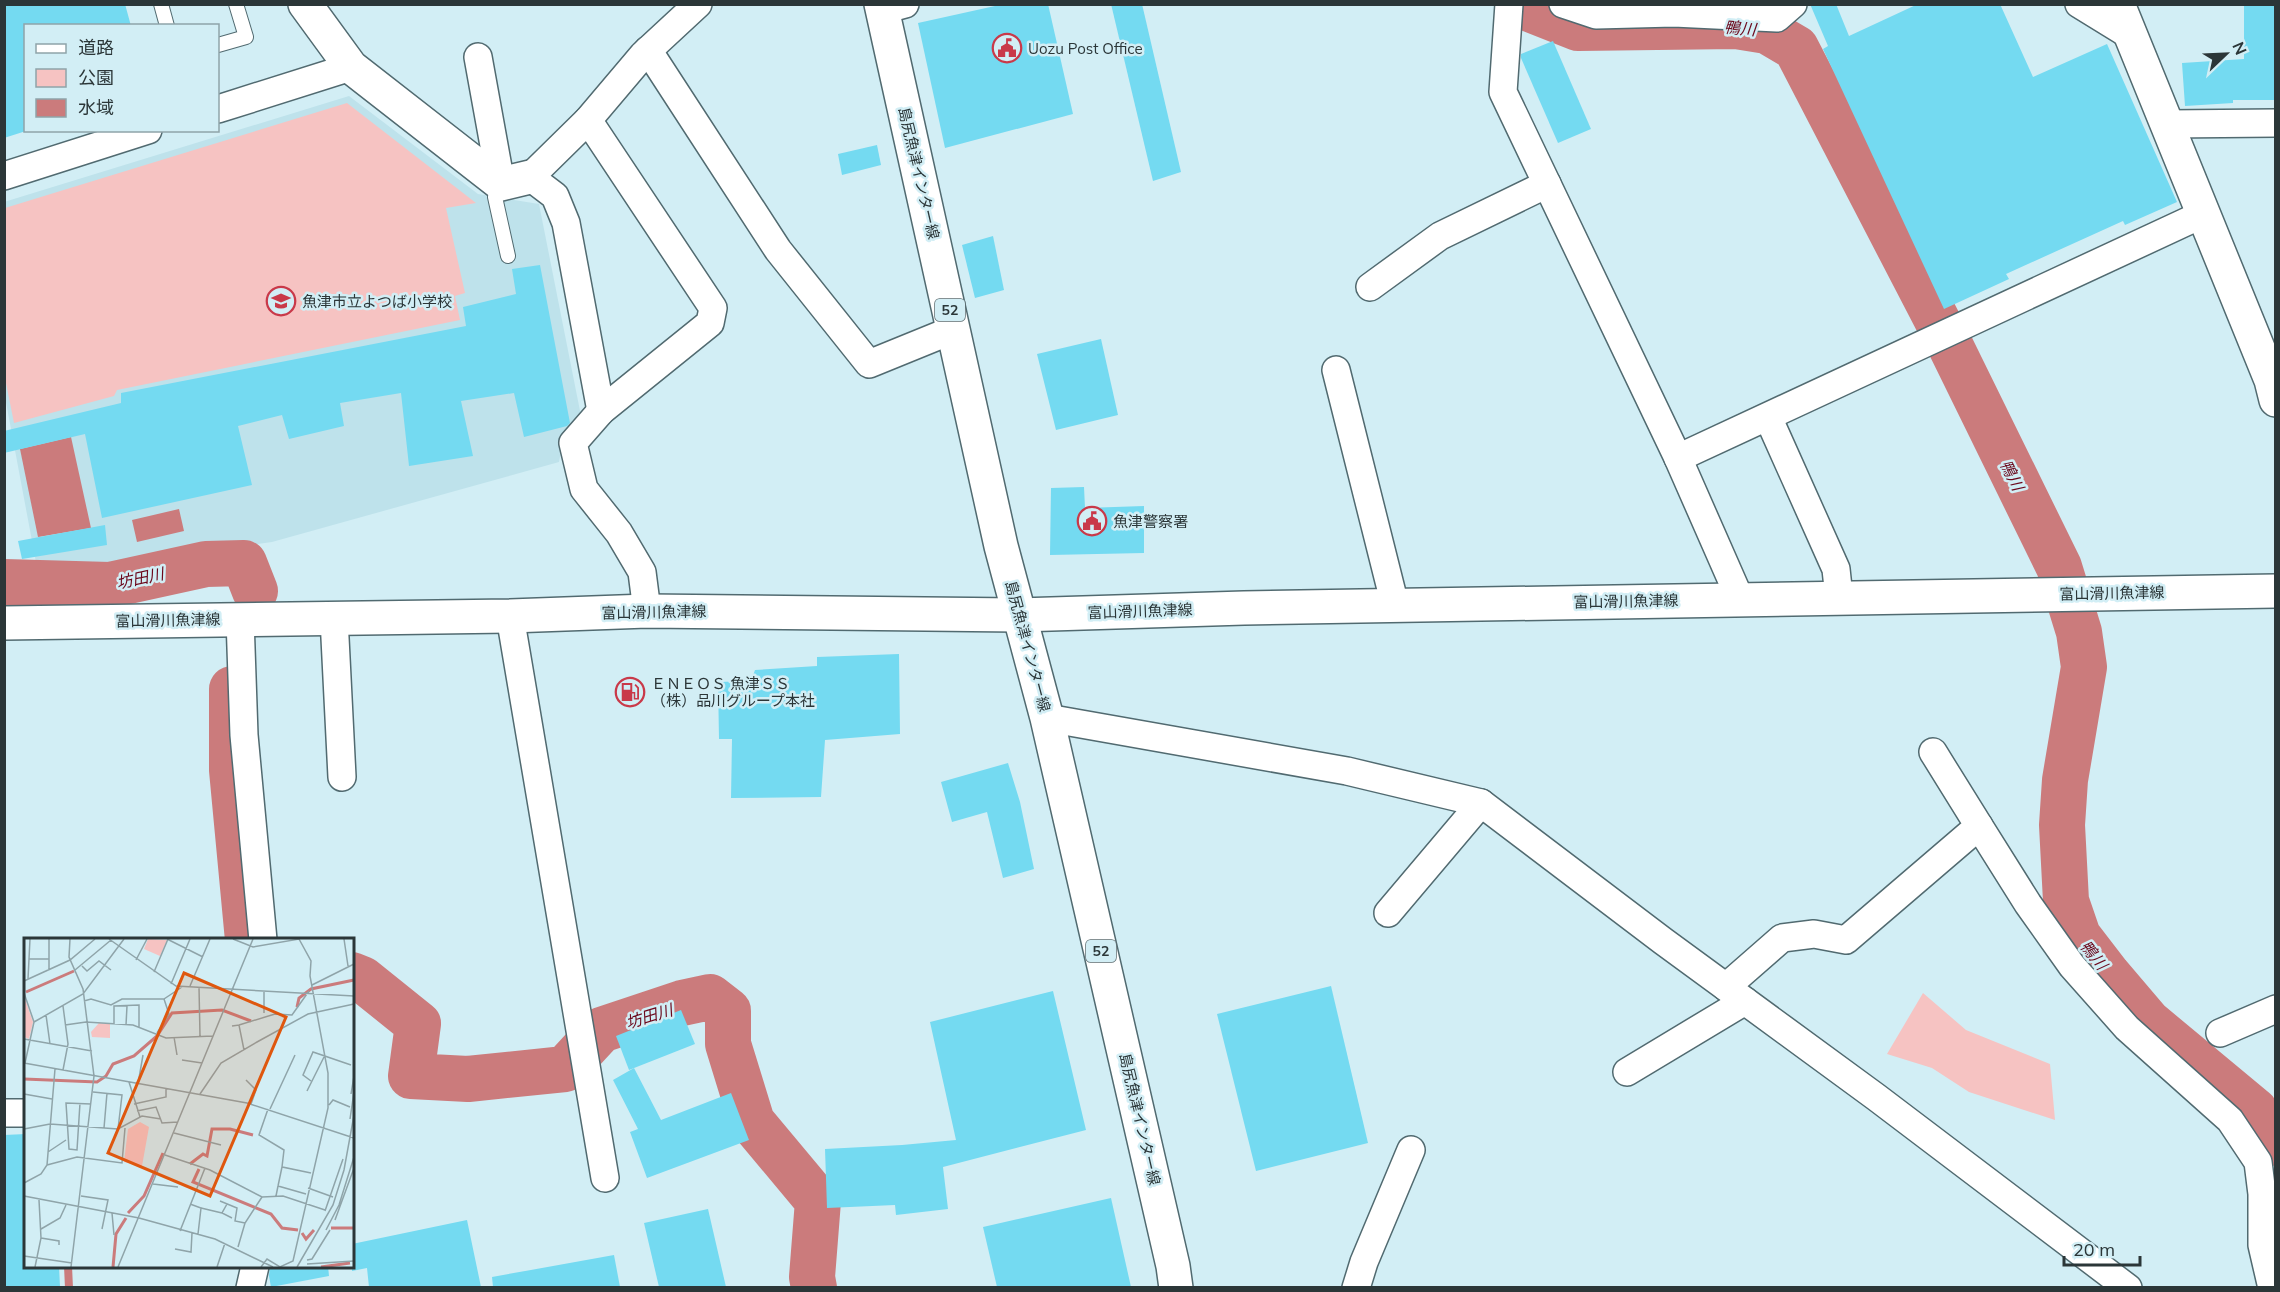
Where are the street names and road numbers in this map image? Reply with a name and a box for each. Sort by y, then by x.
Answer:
street label: 島尻魚津インター線 [895,105,943,241]
road number: 52 [935,299,965,321]
street label: 島尻魚津インター線 [1001,578,1055,714]
street label: 富山滑川魚津線 [2059,583,2165,603]
street label: 富山滑川魚津線 [1573,591,1679,611]
street label: 富山滑川魚津線 [1087,600,1193,622]
street label: 富山滑川魚津線 [601,602,707,622]
street label: 富山滑川魚津線 [115,610,221,630]
road number: 52 [1086,940,1116,962]
street label: 島尻魚津インター線 [1116,1051,1164,1187]

